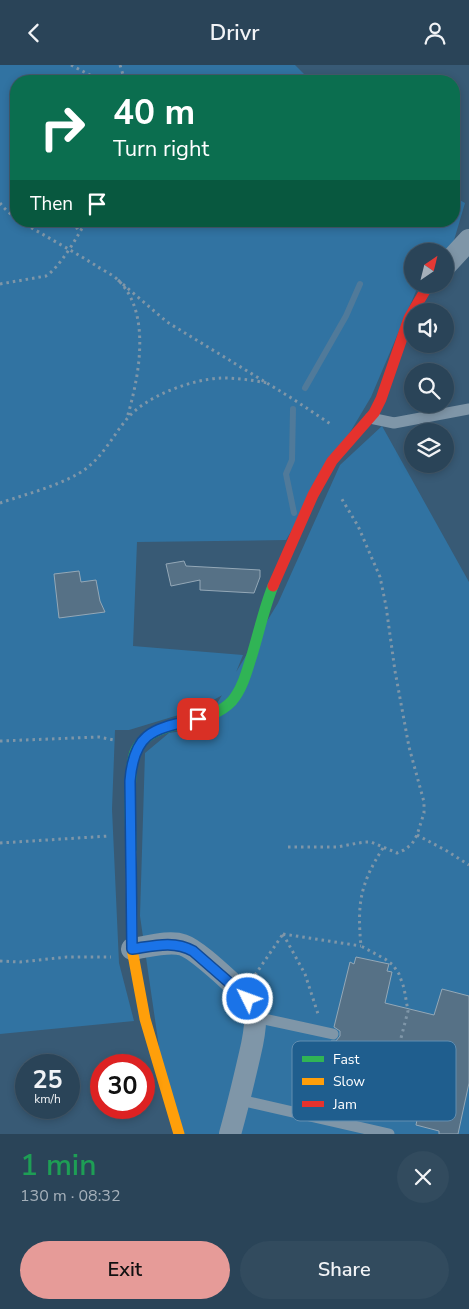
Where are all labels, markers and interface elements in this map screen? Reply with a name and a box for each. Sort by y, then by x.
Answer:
text: Drivr [210,18,259,48]
icon: back [20,19,48,47]
icon: person [421,19,449,47]
text: 40 m [113,89,195,136]
icon: right [30,95,95,160]
text: Turn right [113,134,209,164]
icon: arrive [83,190,111,218]
text: Then [30,191,73,217]
north arrow [404,243,454,293]
map controls [404,243,454,473]
button: sound [404,303,454,353]
button: search [404,363,454,413]
button: layers [404,423,454,473]
pin [177,698,219,740]
icon: arrive [184,705,212,733]
position arrow [221,972,273,1024]
legend [292,1041,456,1121]
text: Fast [333,1050,359,1069]
speed limit sign: 30 [90,1054,155,1119]
text: 25 [32,1063,63,1097]
text: Slow [333,1072,365,1091]
text: km/h [34,1091,61,1107]
text: Jam [332,1095,357,1114]
text: 1 min [20,1145,96,1186]
button: close [397,1151,449,1203]
text: 130 m · 08:32 [20,1185,121,1207]
button: Exit [20,1241,230,1299]
button: Share [240,1241,449,1299]

